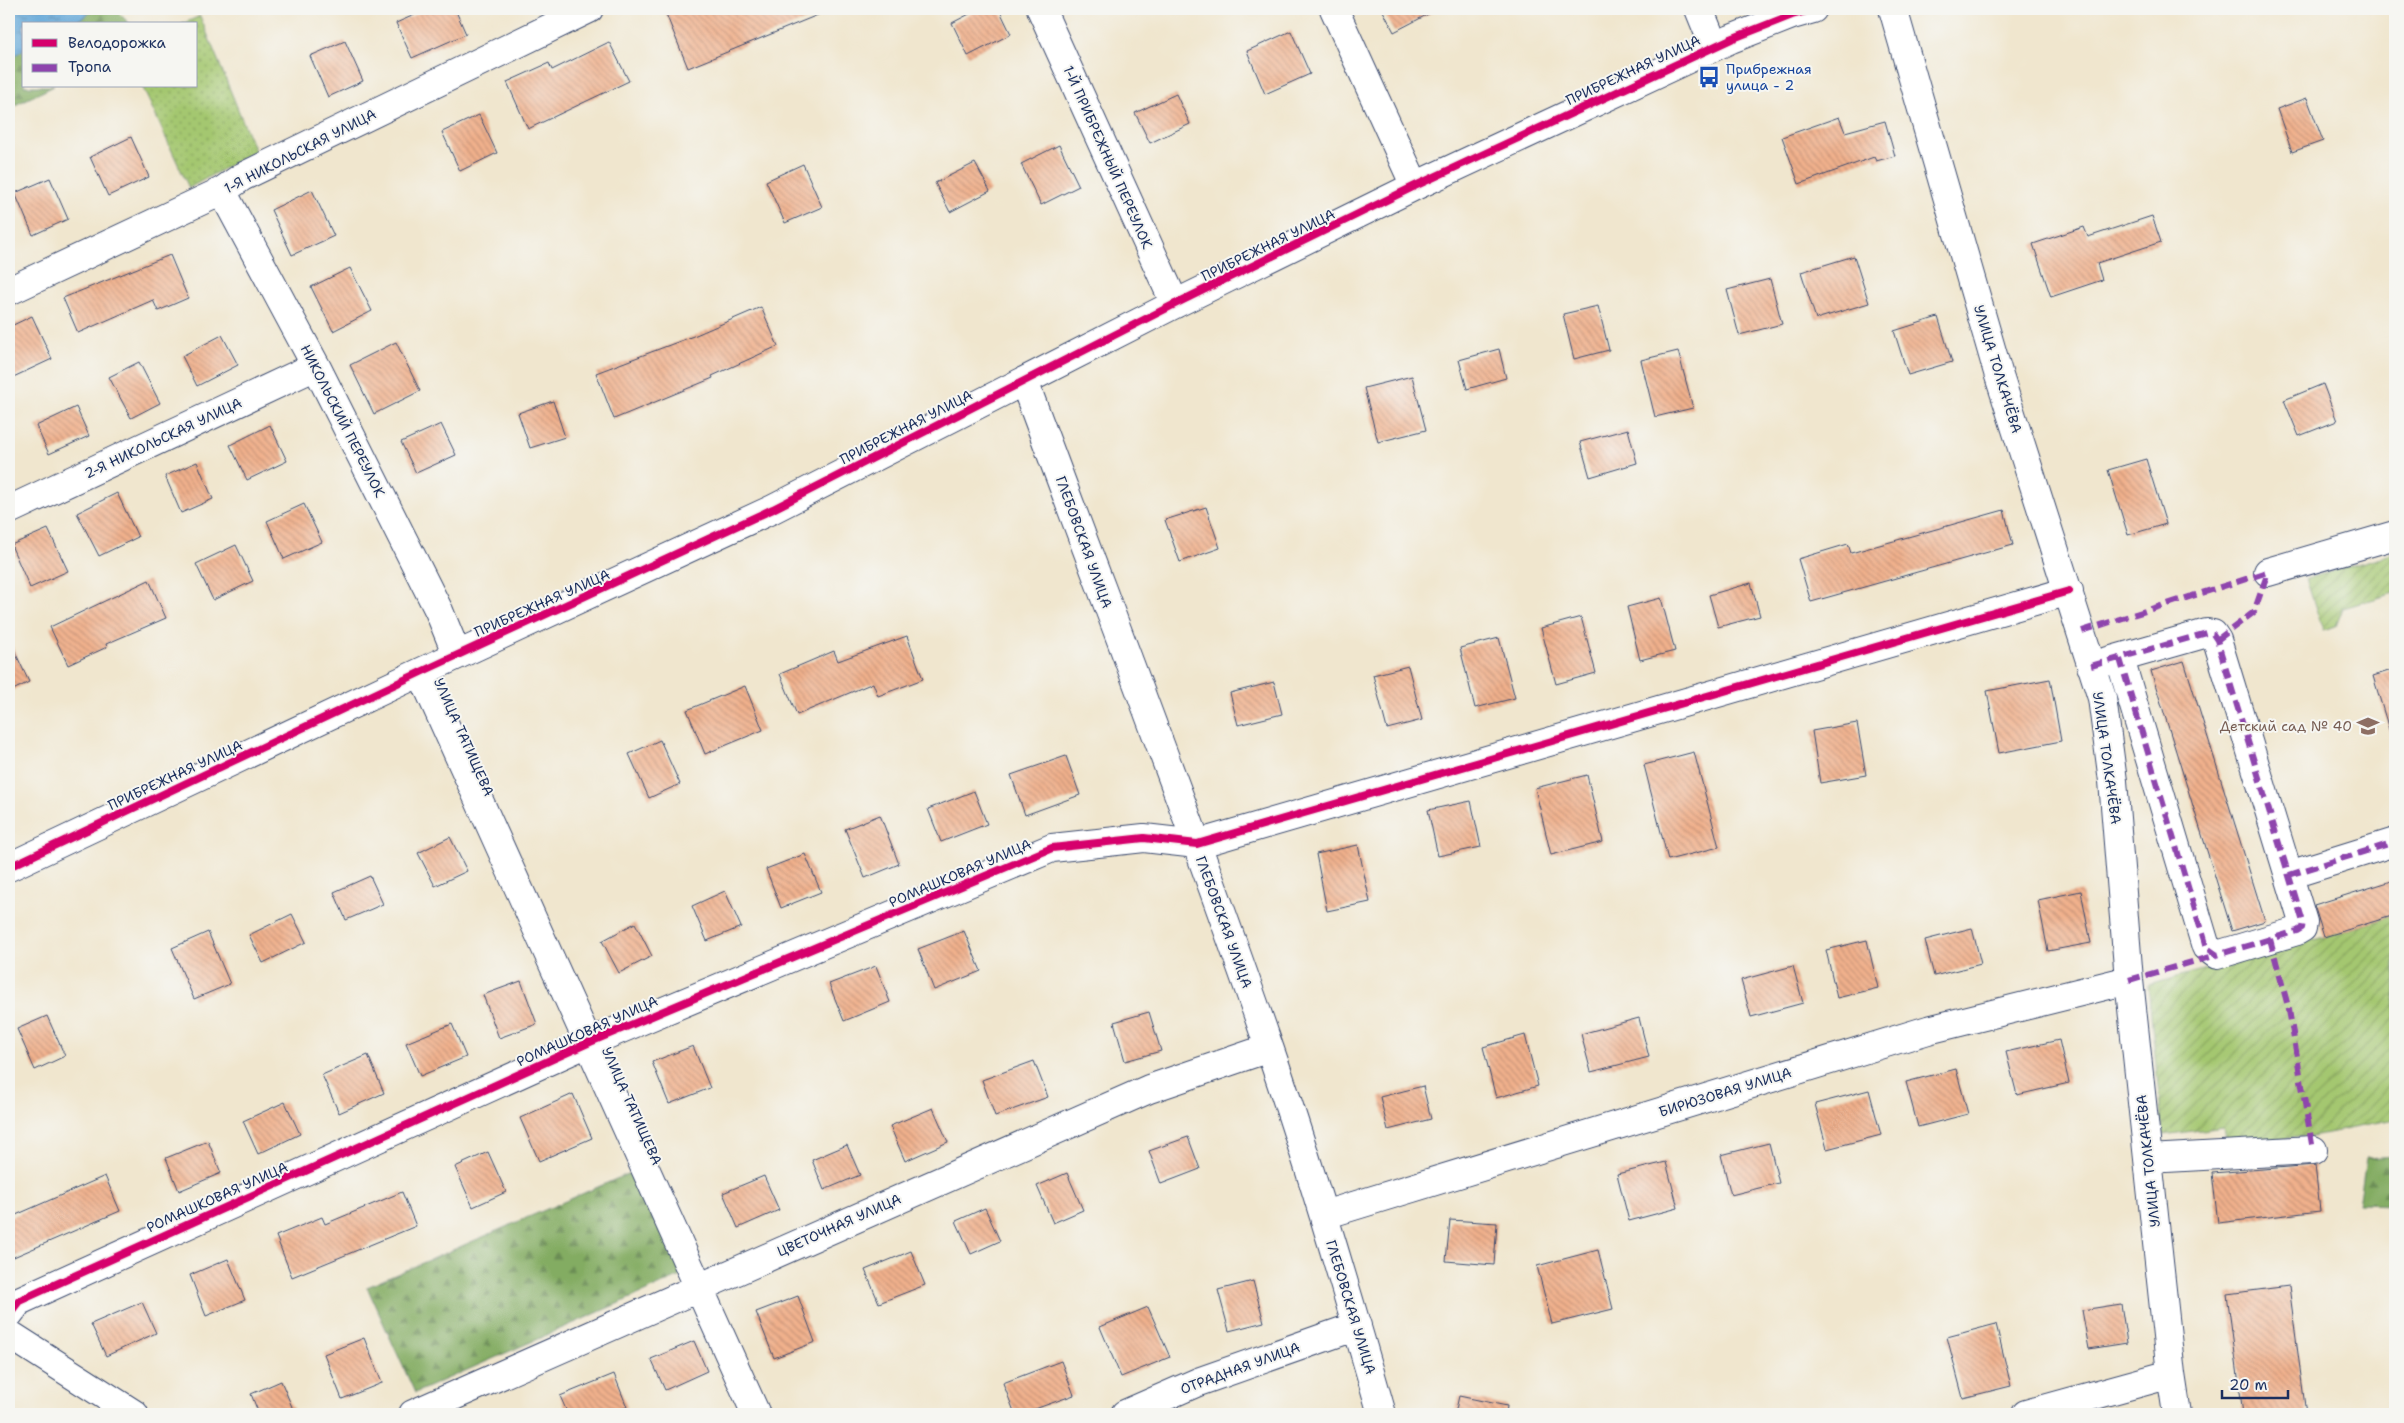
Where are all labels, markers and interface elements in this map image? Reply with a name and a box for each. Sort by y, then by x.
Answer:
legend [22,22,198,88]
street label: ПРИБРЕЖНАЯ УЛИЦА [1563,31,1703,109]
text: Велодорожка [68,33,167,53]
text: Тропа [68,57,112,77]
place label: Прибрежная улица - 2 [1726,60,1812,94]
street label: 1-Й ПРИБРЕЖНЫЙ ПЕРЕУЛОК [1059,62,1157,252]
bus stop icon: Прибрежная улица - 2 [1696,64,1722,90]
street label: 1-Я НИКОЛЬСКАЯ УЛИЦА [221,105,379,197]
street label: ПРИБРЕЖНАЯ УЛИЦА [1198,205,1338,285]
street label: УЛИЦА ТОЛКАЧЁВА [1970,303,2026,435]
street label: НИКОЛЬСКИЙ ПЕРЕУЛОК [297,342,389,500]
street label: ПРИБРЕЖНАЯ УЛИЦА [837,386,975,468]
street label: 2-Я НИКОЛЬСКАЯ УЛИЦА [81,394,245,482]
street label: ГЛЕБОВСКАЯ УЛИЦА [1052,473,1116,611]
street label: ПРИБРЕЖНАЯ УЛИЦА [471,565,613,641]
street label: УЛИЦА ТАТИЩЕВА [430,675,498,799]
street label: УЛИЦА ТОЛКАЧЁВА [2089,691,2125,825]
school or university icon: Детский сад № 40 [2355,713,2381,739]
place label: Детский сад № 40 [2220,717,2352,735]
street label: ПРИБРЕЖНАЯ УЛИЦА [105,736,245,814]
street label: РОМАШКОВАЯ УЛИЦА [886,835,1034,911]
street label: ГЛЕБОВСКАЯ УЛИЦА [1192,853,1256,991]
street label: РОМАШКОВАЯ УЛИЦА [513,992,661,1070]
street label: УЛИЦА ТАТИЩЕВА [598,1044,666,1168]
street label: БИРЮЗОВАЯ УЛИЦА [1656,1063,1794,1121]
street label: УЛИЦА ТОЛКАЧЁВА [2132,1094,2164,1228]
street label: РОМАШКОВАЯ УЛИЦА [143,1158,291,1236]
street label: ЦВЕТОЧНАЯ УЛИЦА [774,1189,904,1261]
street label: ГЛЕБОВСКАЯ УЛИЦА [1322,1238,1380,1376]
street label: ОТРАДНАЯ УЛИЦА [1178,1338,1302,1398]
scale bar [2222,1368,2288,1400]
text: 20 m [2229,1375,2268,1395]

